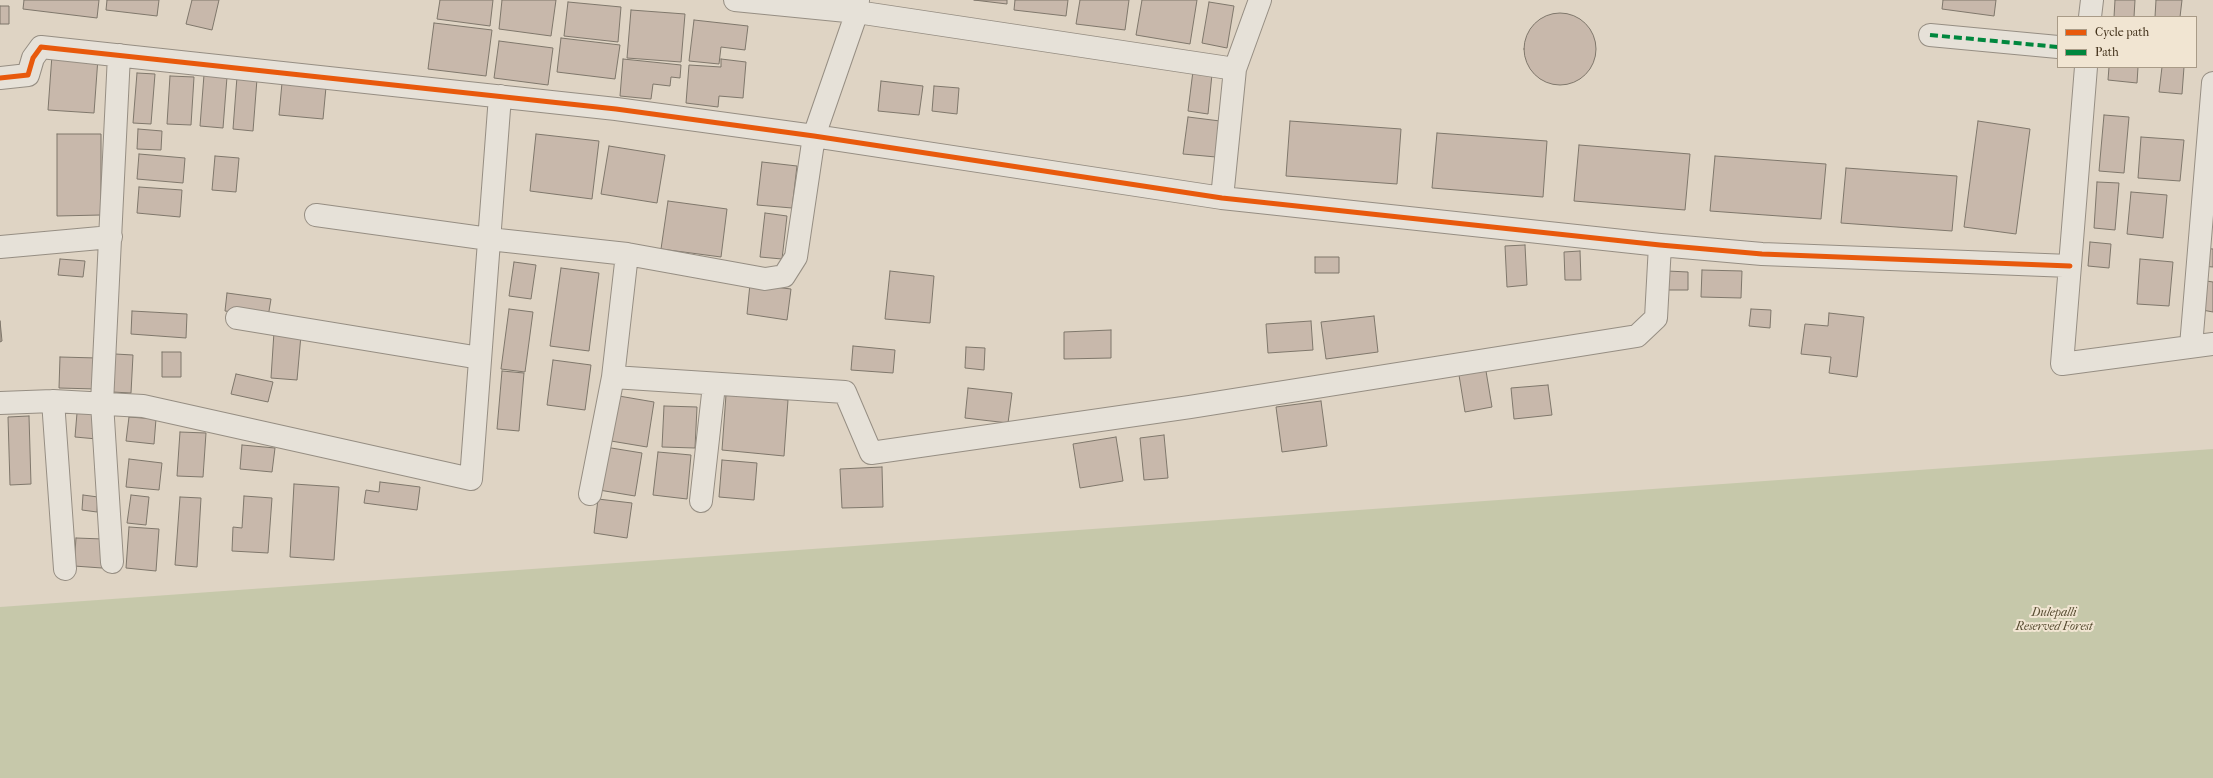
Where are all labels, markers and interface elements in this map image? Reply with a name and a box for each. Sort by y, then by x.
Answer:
legend [2057,16,2197,68]
text: Cycle path [2095,25,2149,39]
text: Path [2095,45,2119,59]
park label: Dulepalli Reserved Forest [2015,606,2093,634]

